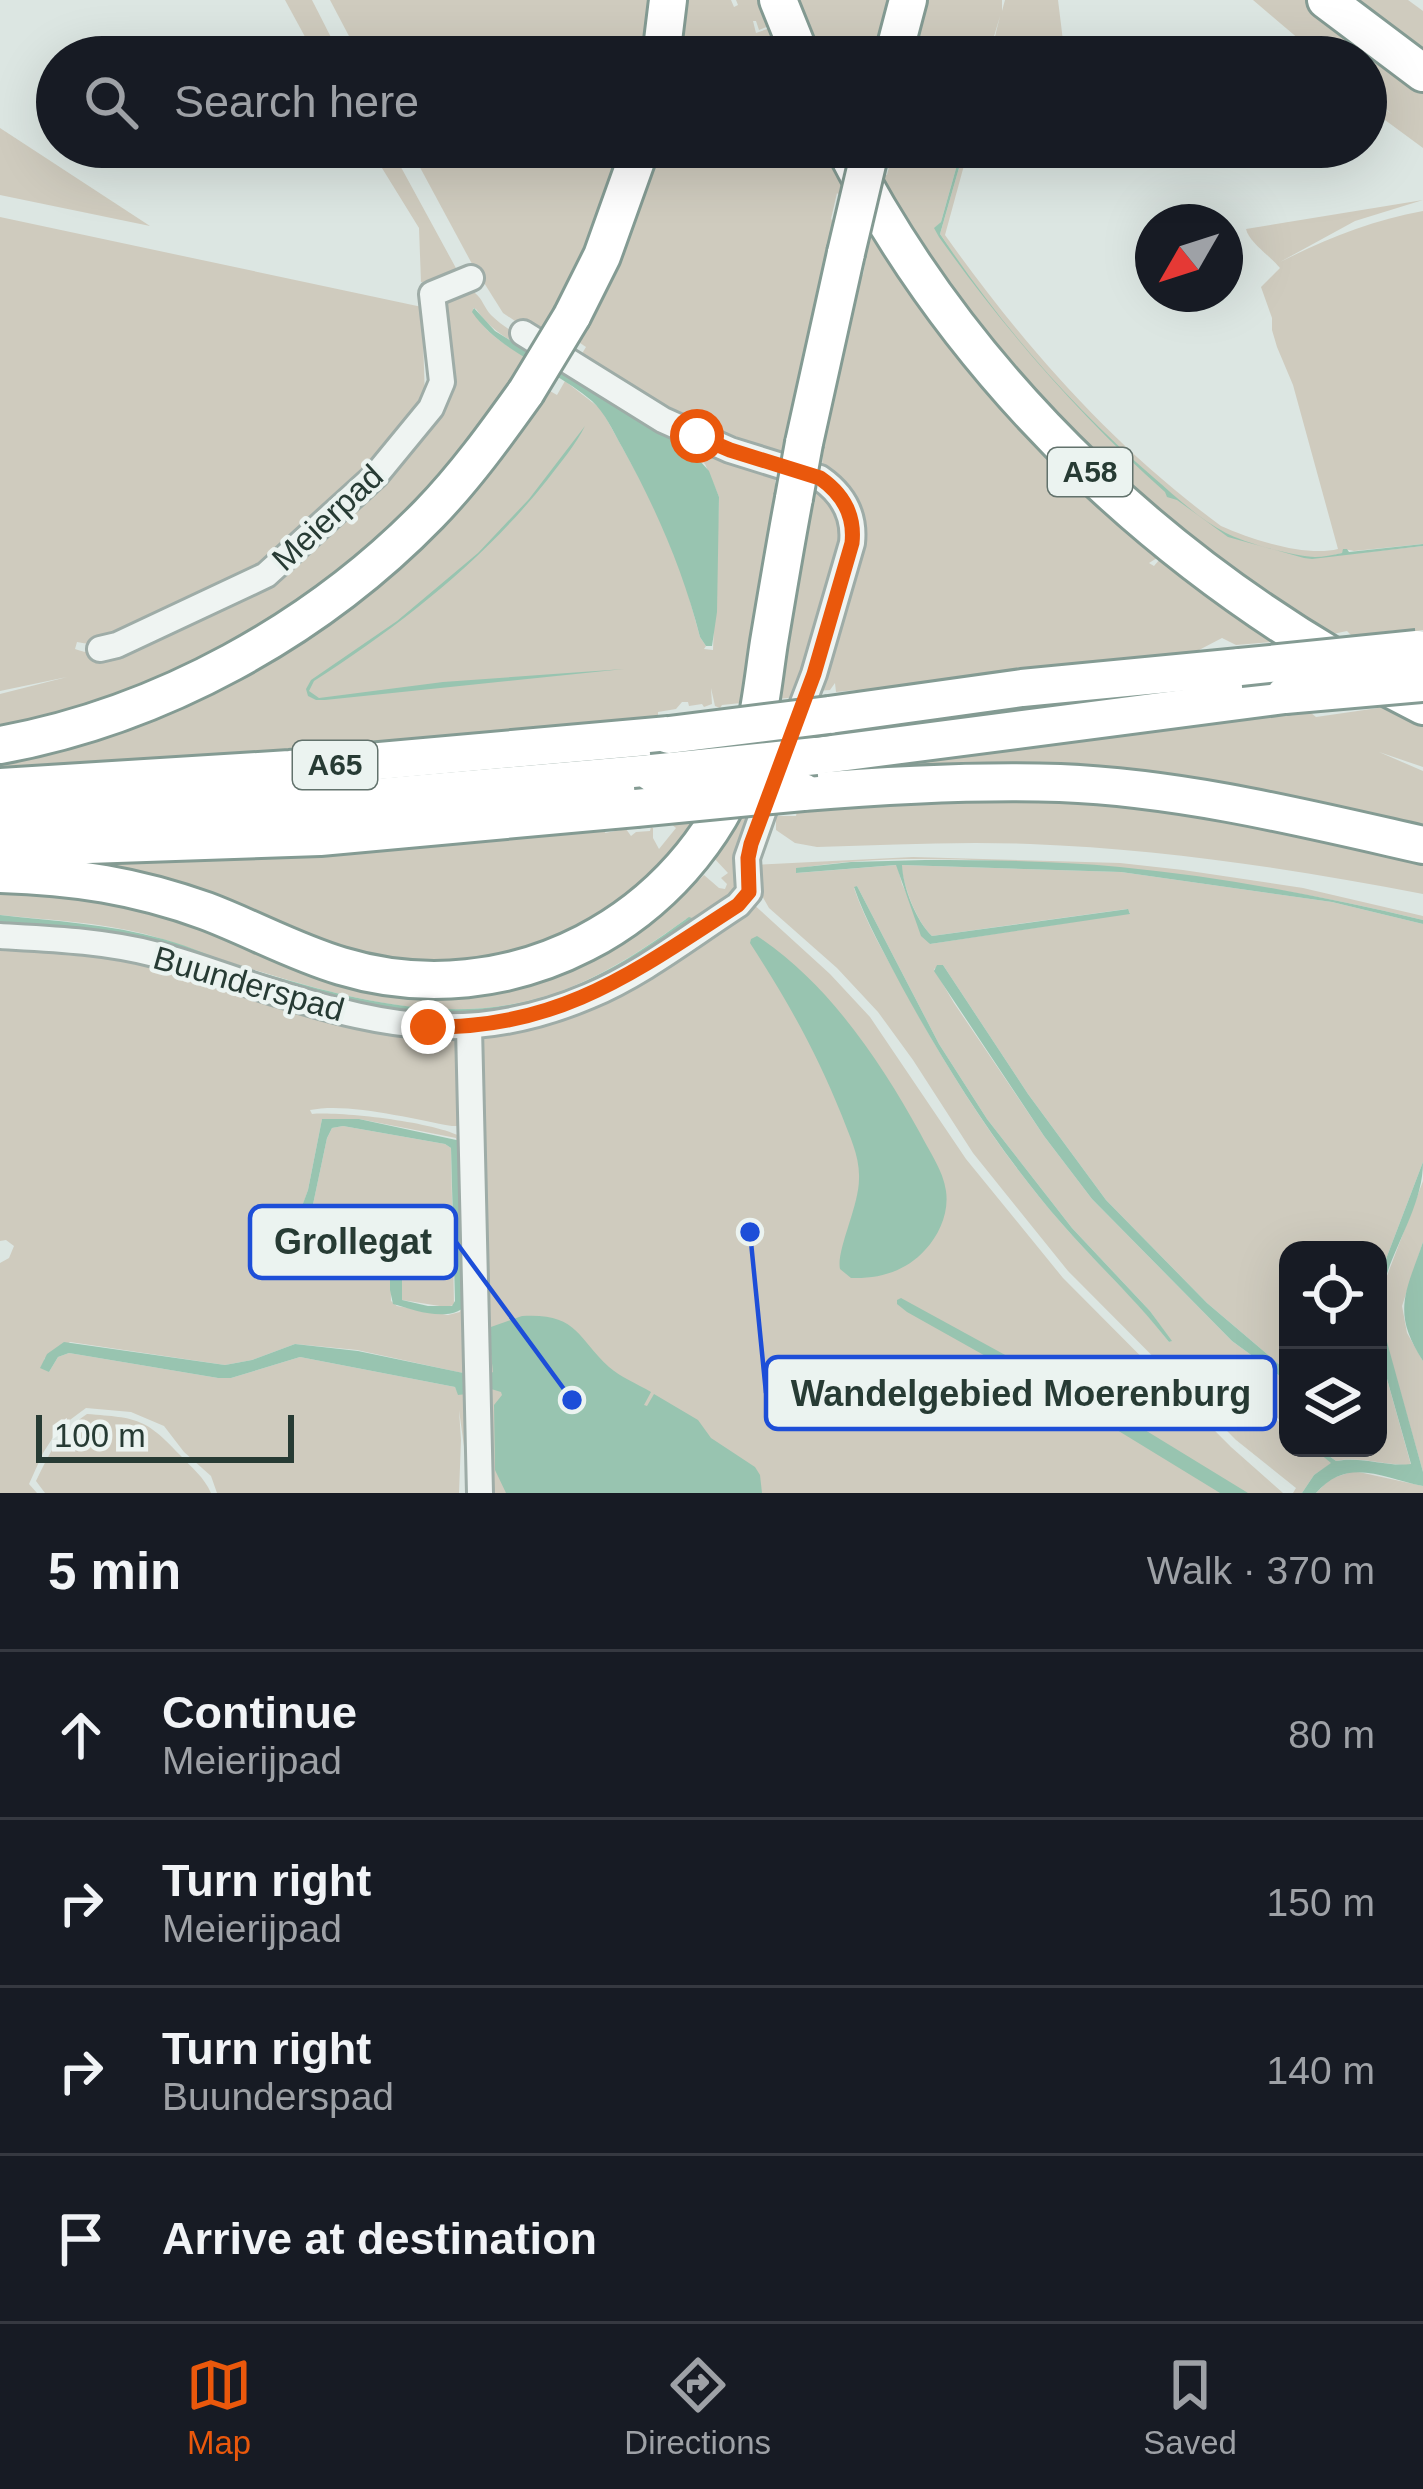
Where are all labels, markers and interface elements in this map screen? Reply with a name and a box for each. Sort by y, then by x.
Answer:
search box [36,36,1387,168]
icon: search [78,69,144,135]
text: Search here [174,76,419,127]
north arrow [1135,204,1243,312]
route start [670,409,724,463]
road number: A58 [1048,448,1132,496]
street label: Meierpad [264,457,390,578]
road number: A65 [293,741,377,789]
street label: Buunderspad [149,939,348,1028]
route end [401,1000,455,1054]
callout: Grollegat [250,1206,456,1278]
text: Grollegat [274,1221,432,1262]
map controls [1279,1241,1387,1457]
button: locate [1279,1241,1387,1349]
button: layers [1279,1349,1387,1457]
callout: Wandelgebied Moerenburg [766,1357,1275,1429]
text: Wandelgebied Moerenburg [791,1373,1251,1414]
scale bar [36,1409,294,1462]
text: 100 m [54,1417,146,1454]
text: 5 min [48,1543,181,1600]
text: Walk · 370 m [1147,1549,1375,1592]
text: Continue [162,1687,357,1738]
icon: ahead [48,1702,114,1768]
text: 80 m [1288,1713,1375,1756]
text: Meierijpad [162,1739,342,1782]
text: Turn right [162,1855,371,1906]
icon: right [48,1870,114,1936]
text: 150 m [1267,1881,1375,1924]
text: Meierijpad [162,1907,342,1950]
text: Turn right [162,2023,371,2074]
icon: right [48,2038,114,2104]
text: 140 m [1267,2049,1375,2092]
text: Buunderspad [162,2075,394,2118]
icon: arrive [48,2206,114,2272]
text: Arrive at destination [162,2213,597,2264]
tab: Map [186,2352,252,2462]
tab: Directions [624,2352,771,2462]
tab: Saved [1143,2352,1237,2462]

